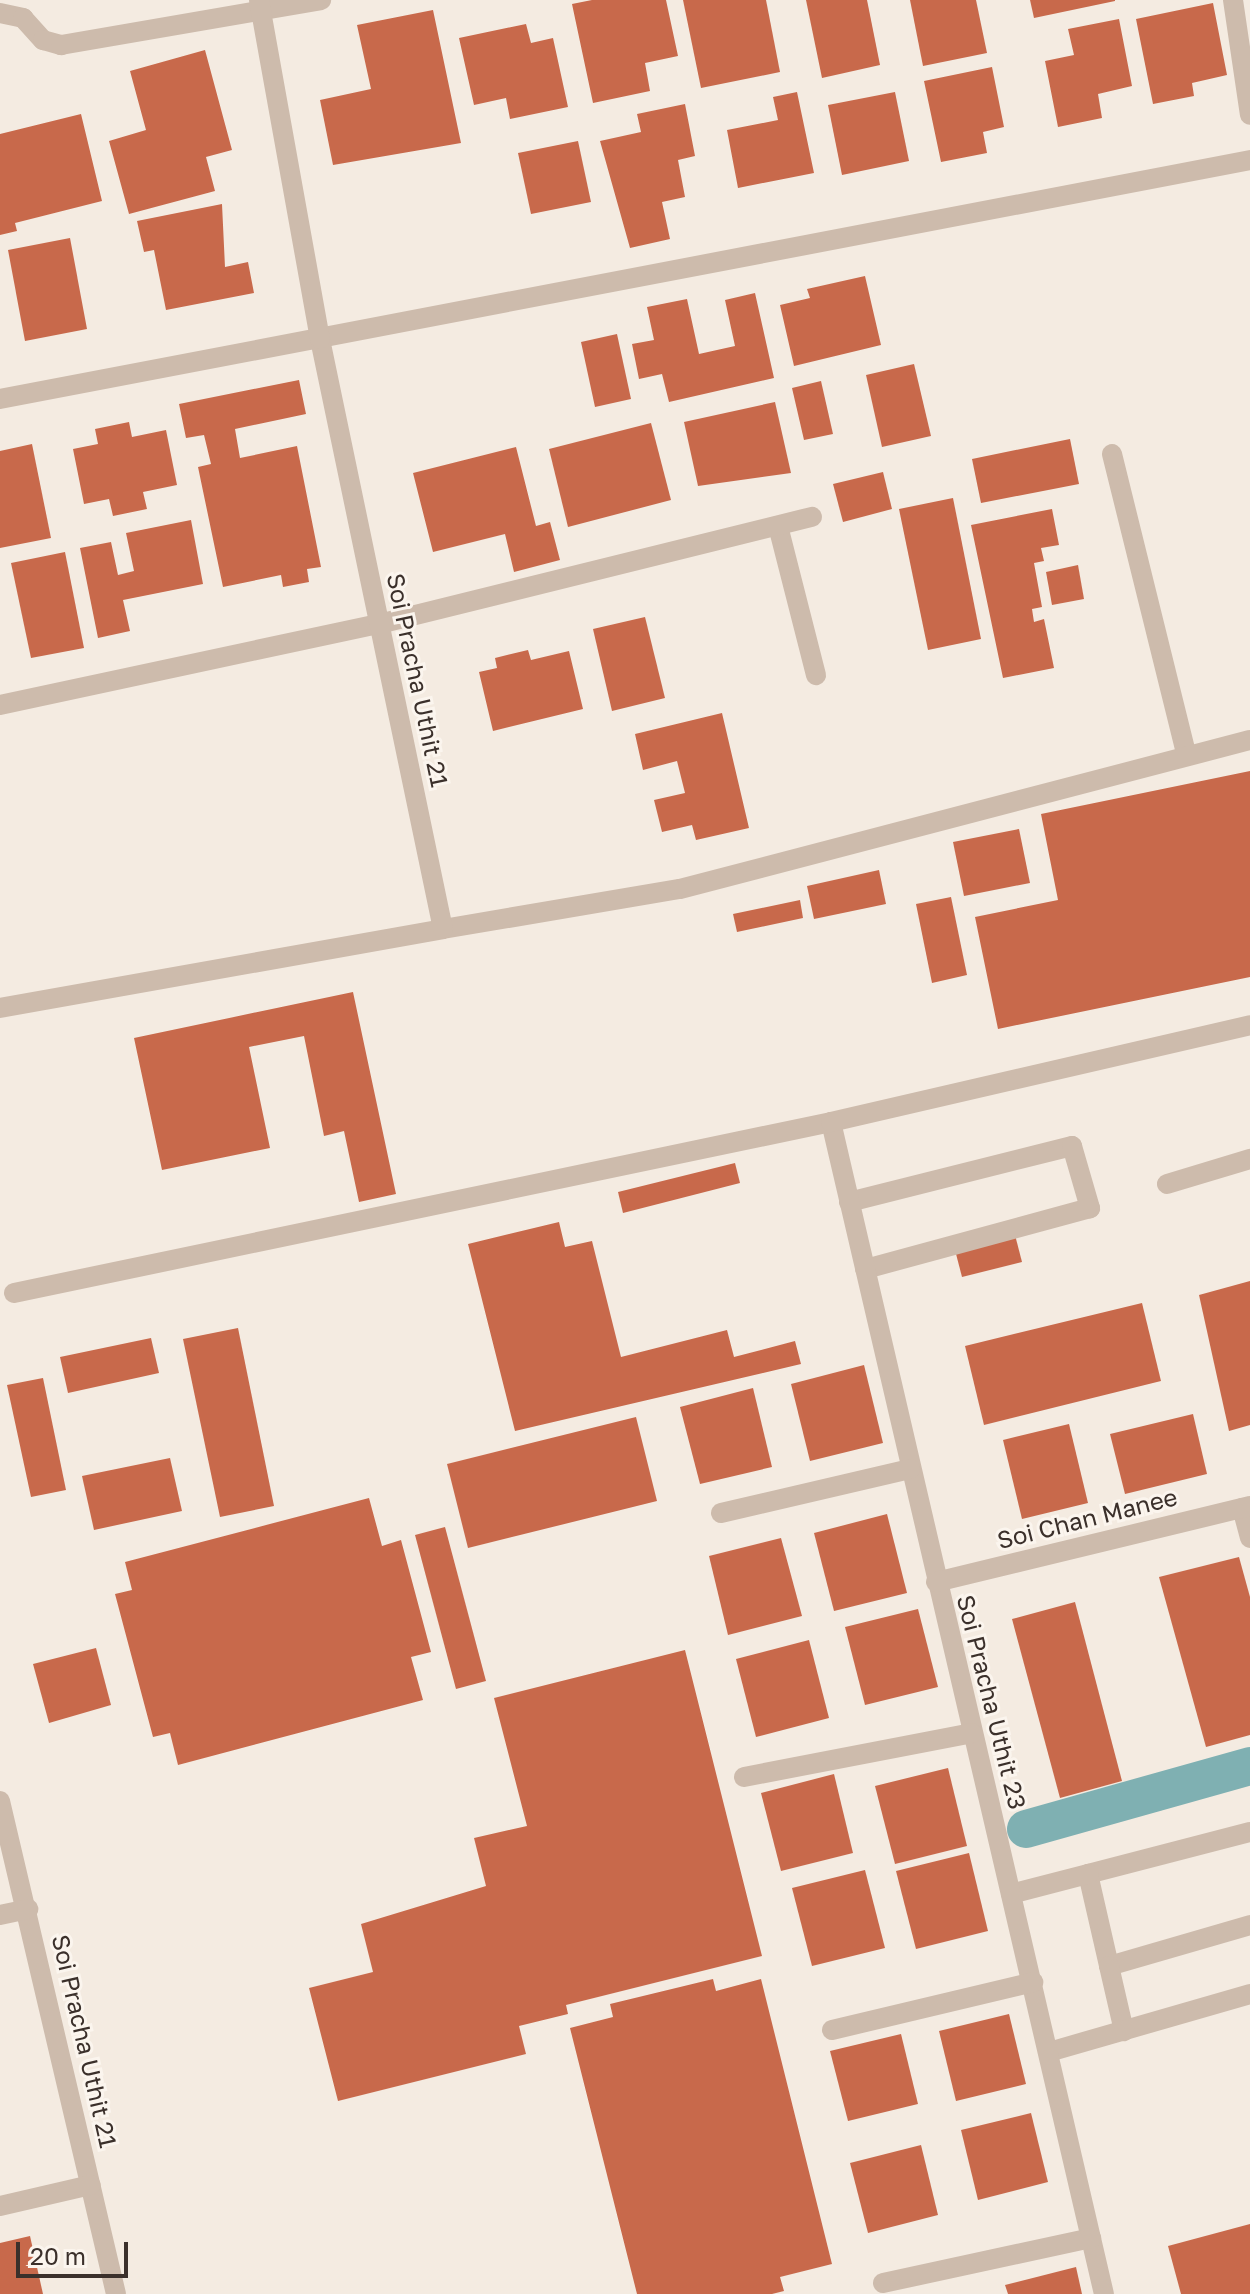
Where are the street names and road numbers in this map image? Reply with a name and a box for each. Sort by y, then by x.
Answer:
street label: Soi Pracha Uthit 21 [381,571,455,789]
street label: Soi Chan Manee [994,1482,1180,1554]
street label: Soi Pracha Uthit 23 [951,1592,1033,1812]
street label: Soi Pracha Uthit 21 [47,1932,123,2150]

